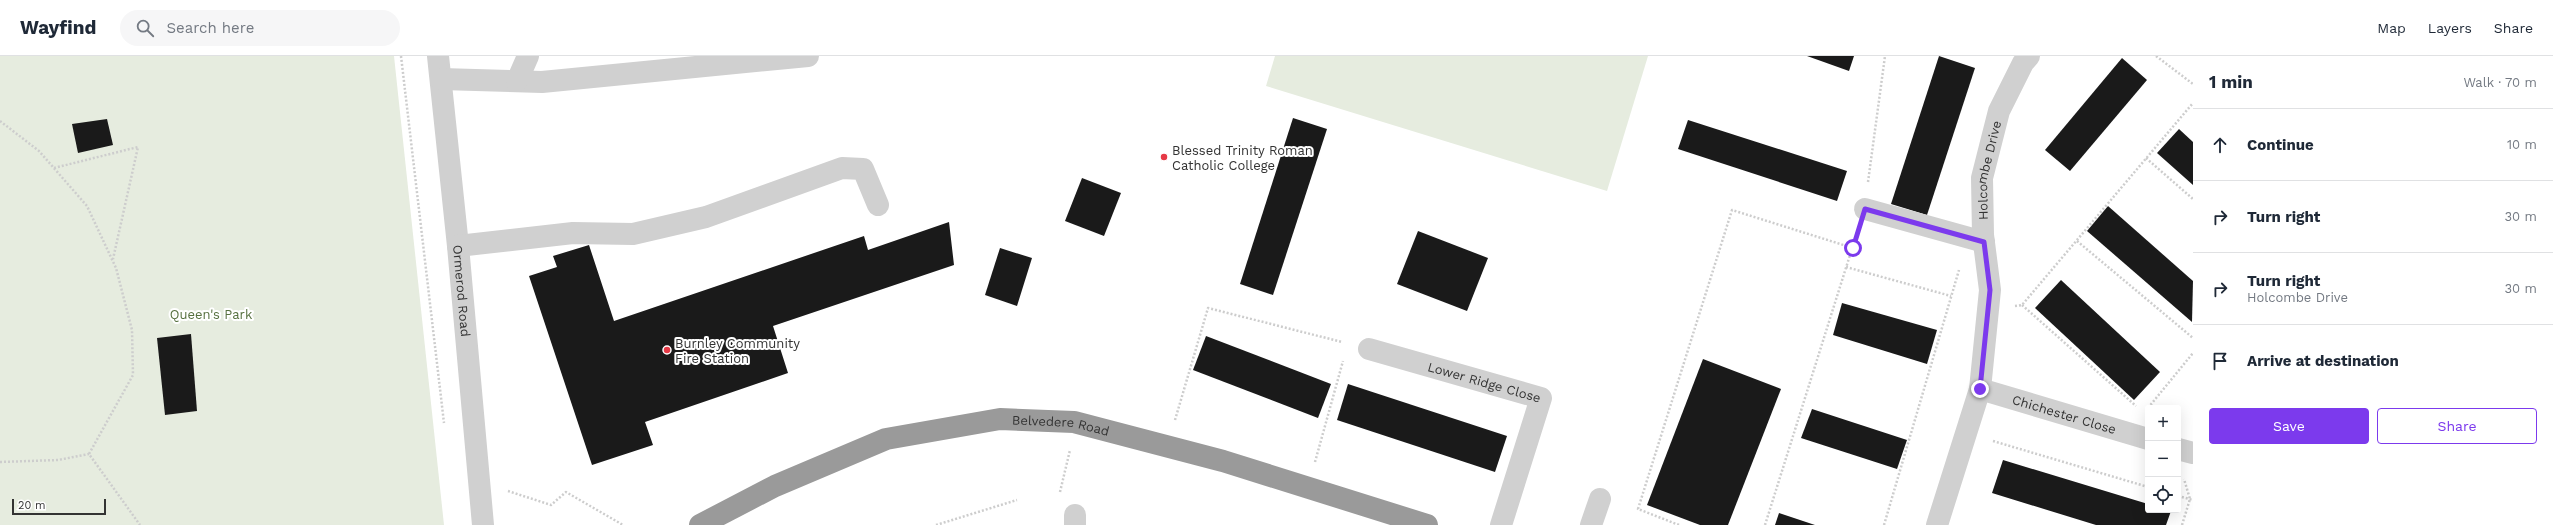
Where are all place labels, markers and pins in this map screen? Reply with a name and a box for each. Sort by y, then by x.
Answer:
place label: Blessed Trinity Roman Catholic College [1172,143,1313,173]
marker: Blessed Trinity Roman Catholic College [1159,152,1169,162]
place label: Burnley Community Fire Station [675,336,800,366]
marker: Burnley Community Fire Station [662,345,672,355]

